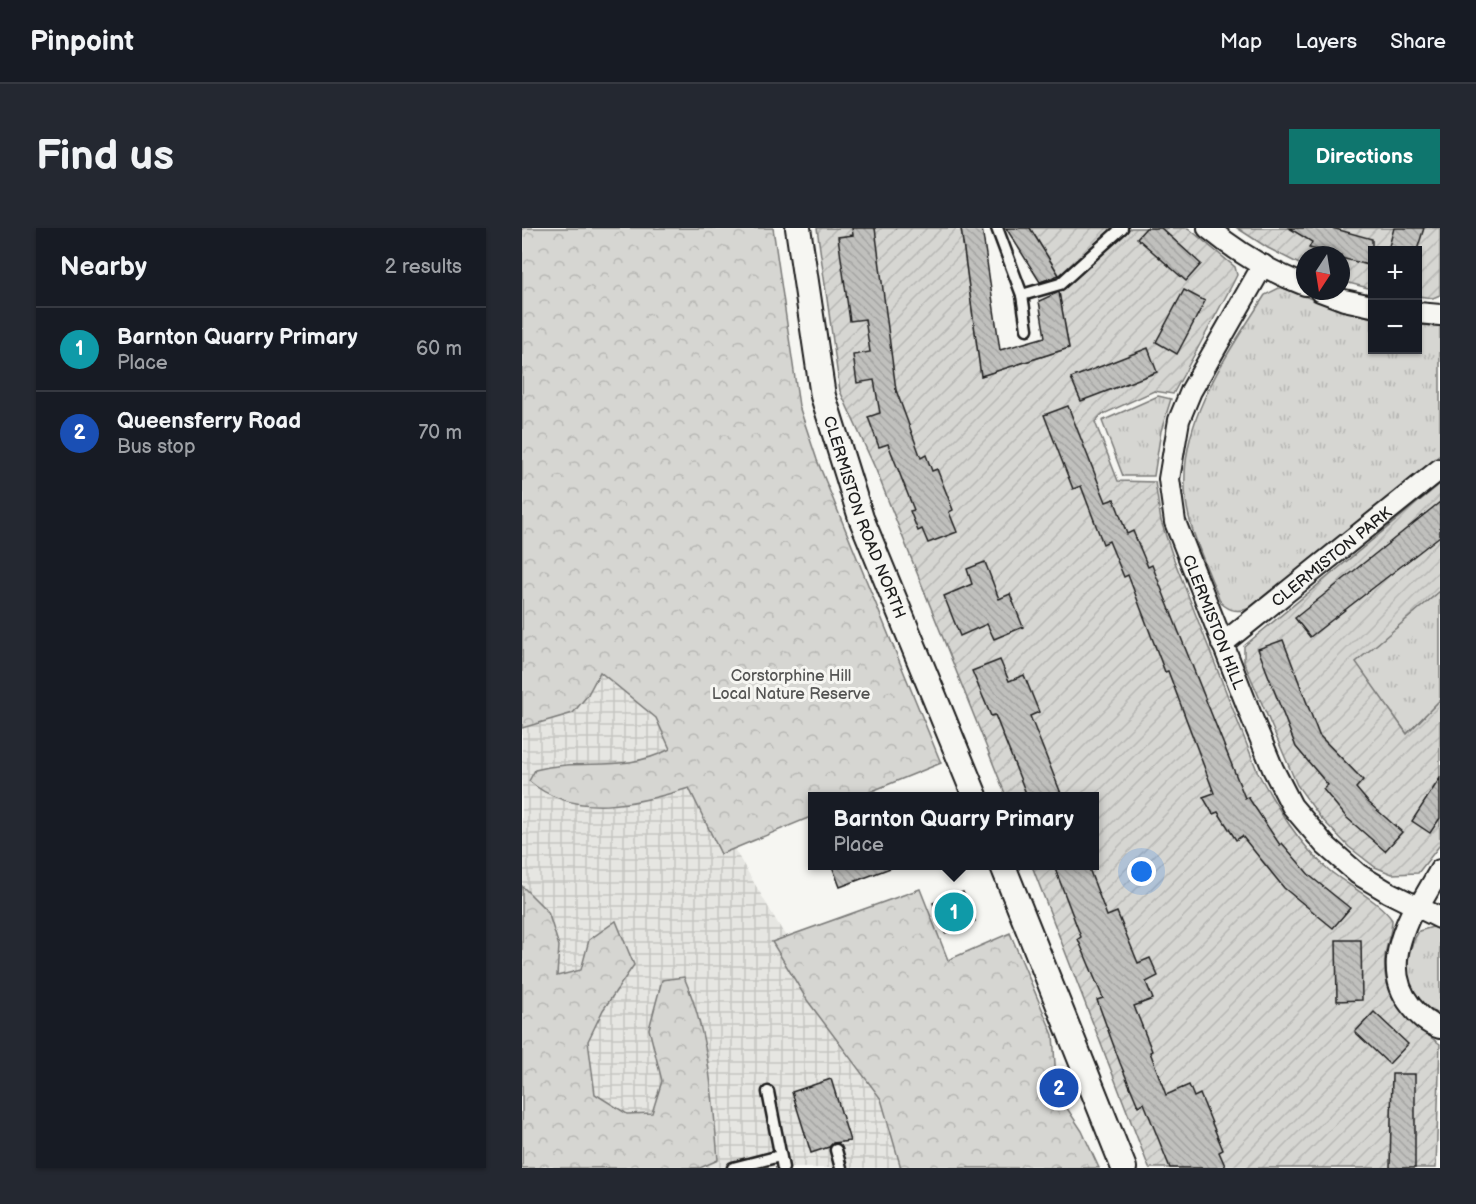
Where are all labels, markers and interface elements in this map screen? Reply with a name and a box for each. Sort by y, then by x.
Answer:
text: Pinpoint [30,25,134,58]
text: Map [1220,29,1262,54]
text: Layers [1295,29,1357,54]
text: Share [1390,29,1446,54]
button: Directions [1289,129,1440,184]
text: Find us [36,131,174,182]
north arrow [1296,246,1350,300]
map controls [1368,246,1422,354]
button: + [1368,246,1422,300]
text: Nearby [60,252,147,283]
text: 2 results [385,255,462,279]
button: − [1368,300,1422,354]
text: Barnton Quarry Primary [117,324,358,351]
text: 1 [75,337,84,361]
text: 60 m [416,337,462,361]
text: Place [117,351,168,375]
text: Queensferry Road [117,408,301,435]
street label: CLERMISTON ROAD NORTH [819,414,909,621]
text: 2 [74,421,85,445]
text: 70 m [418,421,462,445]
text: Bus stop [117,435,196,459]
street label: CLERMISTON PARK [1268,503,1396,611]
street label: CLERMISTON HILL [1178,552,1248,693]
park label: Corstorphine Hill Local Nature Reserve [712,667,871,704]
popup [808,792,1099,870]
text: Barnton Quarry Primary [833,806,1074,833]
text: Place [833,833,884,857]
your location [1127,857,1156,886]
pin: 1 [934,890,974,934]
pin: 2 [1040,1066,1078,1110]

